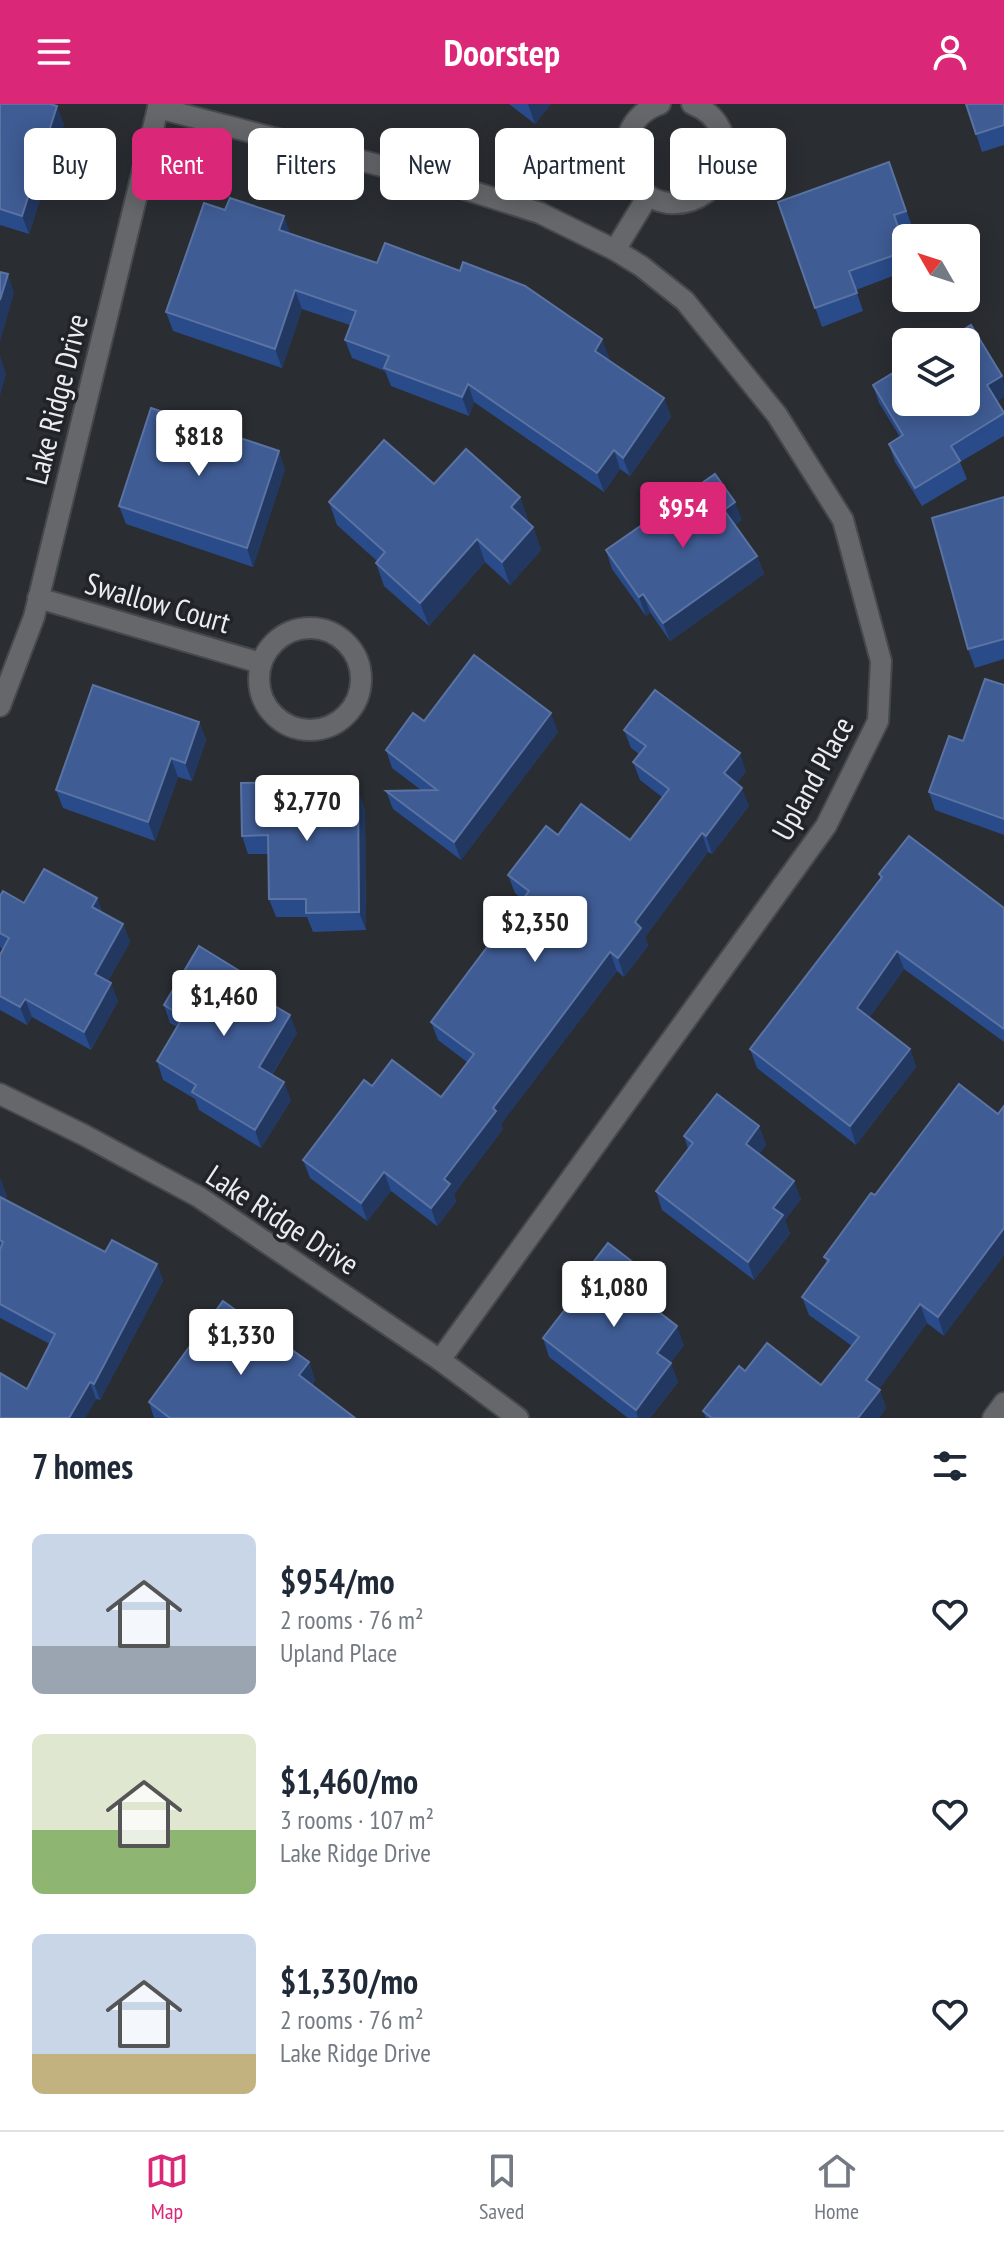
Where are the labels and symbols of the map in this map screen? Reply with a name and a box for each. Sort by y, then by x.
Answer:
north arrow [892,224,980,312]
street label: Lake Ridge Drive [16,310,96,488]
pin: $818 [152,410,246,478]
pin: $954 [636,482,730,550]
street label: Swallow Court [81,563,236,641]
street label: Upland Place [762,709,862,847]
pin: $2,770 [242,775,372,843]
pin: $2,350 [470,896,600,964]
pin: $1,460 [159,970,289,1038]
street label: Lake Ridge Drive [199,1155,367,1283]
pin: $1,080 [549,1261,679,1329]
pin: $1,330 [176,1309,306,1377]

